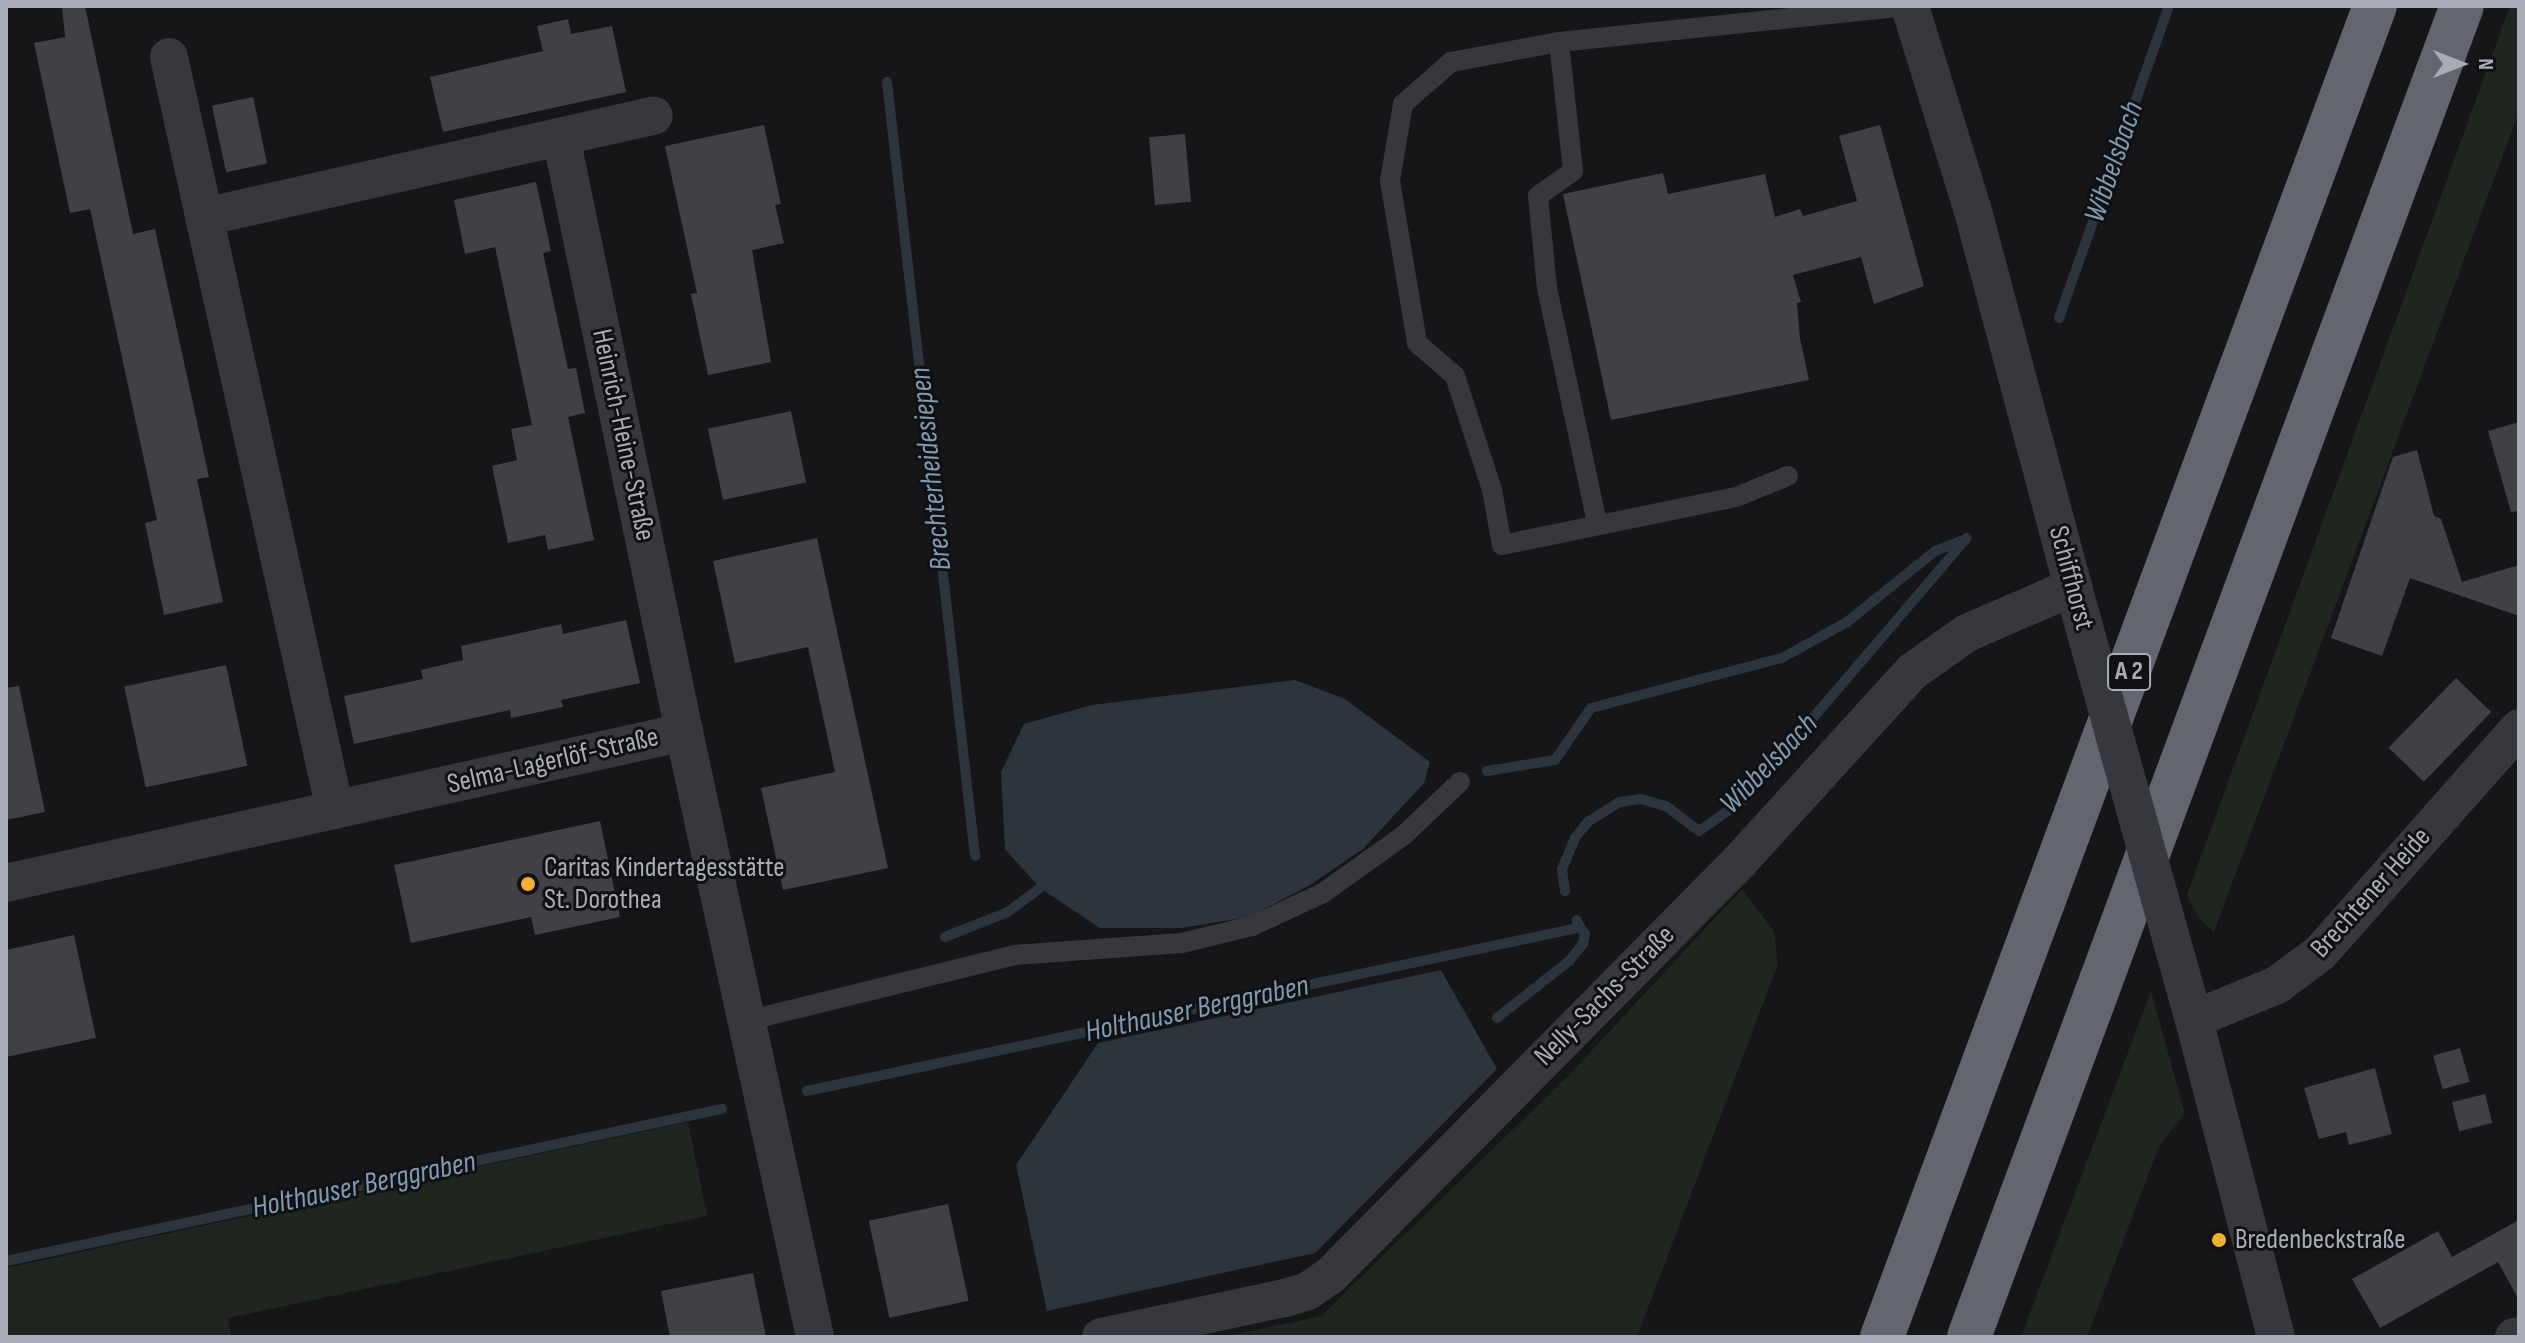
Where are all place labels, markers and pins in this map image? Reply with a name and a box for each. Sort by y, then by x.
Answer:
place label: Caritas Kindertagesstätte St. Dorothea [544,851,785,917]
marker: Caritas Kindertagesstätte St. Dorothea [519,875,537,893]
place label: Bredenbeckstraße [2235,1223,2406,1257]
marker: Bredenbeckstraße [2210,1231,2228,1249]

